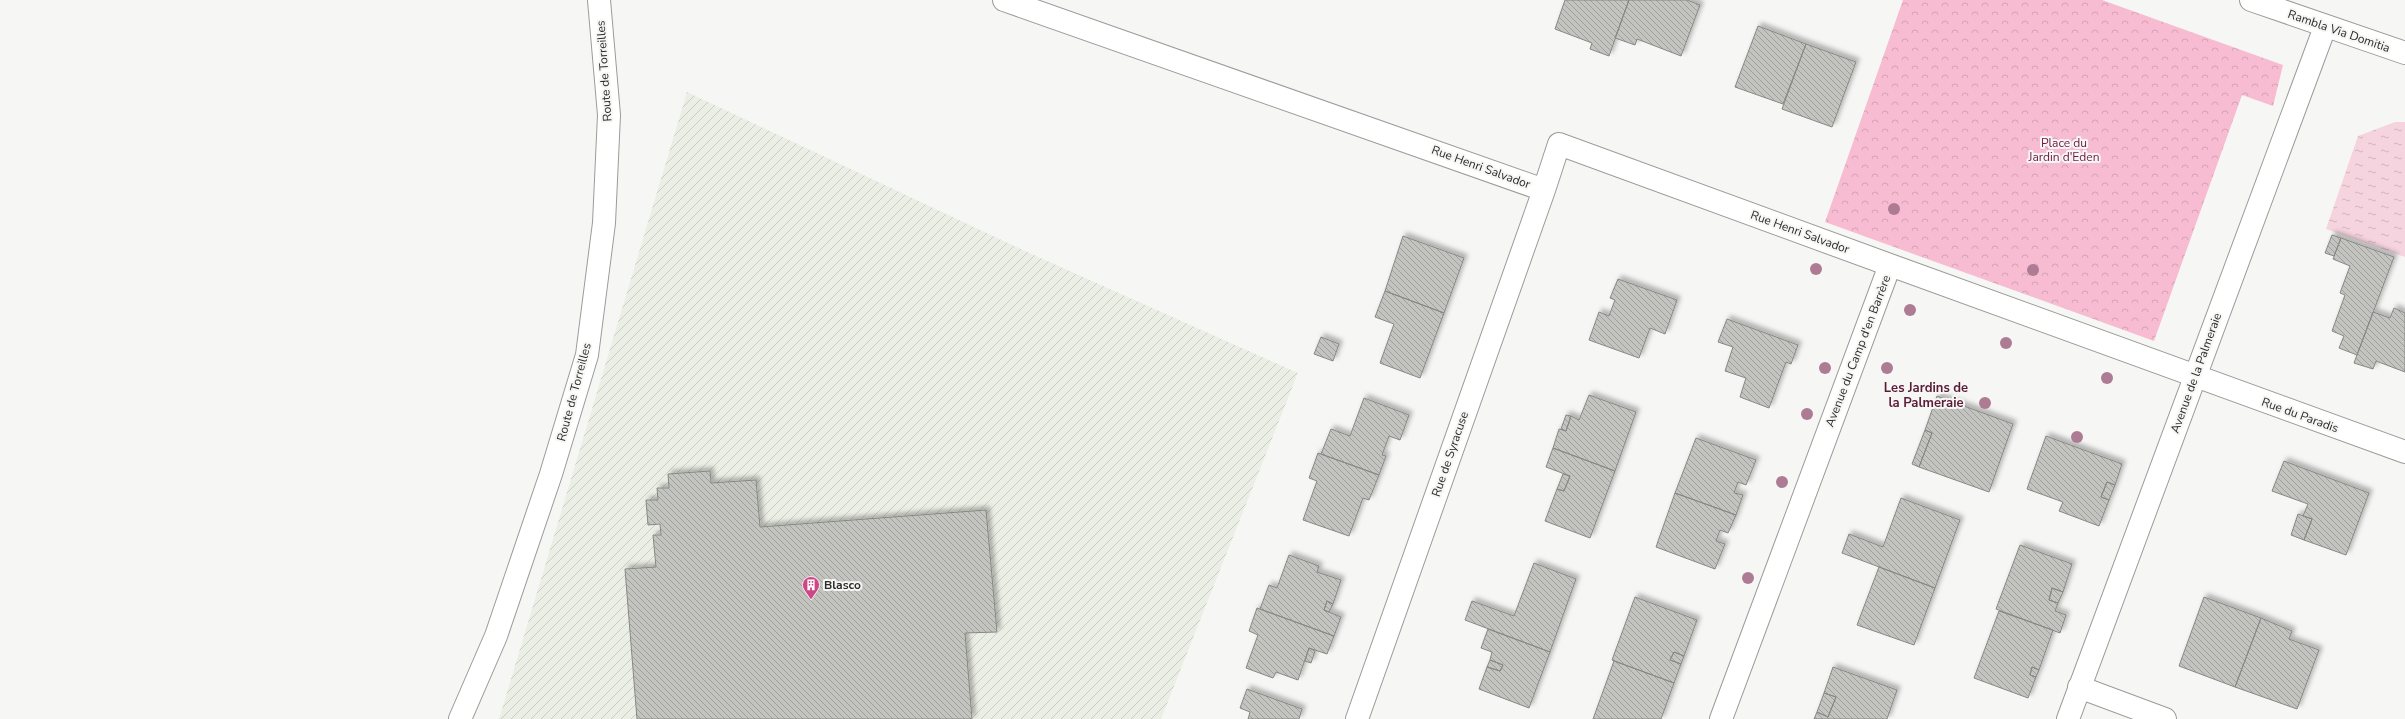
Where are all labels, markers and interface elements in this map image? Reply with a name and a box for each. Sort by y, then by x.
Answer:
street label: Rambla Via Domitia [2286,6,2392,56]
street label: Route de Torreilles [592,20,616,122]
park label: Place du Jardin d'Eden [2028,135,2099,165]
street label: Rue Henri Salvador [1429,142,1533,193]
street label: Rue Henri Salvador [1748,207,1852,258]
street label: Avenue du Camp d'en Barrère [1822,273,1894,429]
street label: Avenue de la Palmeraie [2167,311,2225,435]
street label: Route de Torreilles [553,341,595,443]
district label: Les Jardins de la Palmeraie [1884,379,1968,412]
street label: Rue du Paradis [2259,394,2341,436]
street label: Rue de Syracuse [1428,409,1472,499]
building icon: Blasco [801,575,821,600]
place label: Blasco [824,577,861,593]

